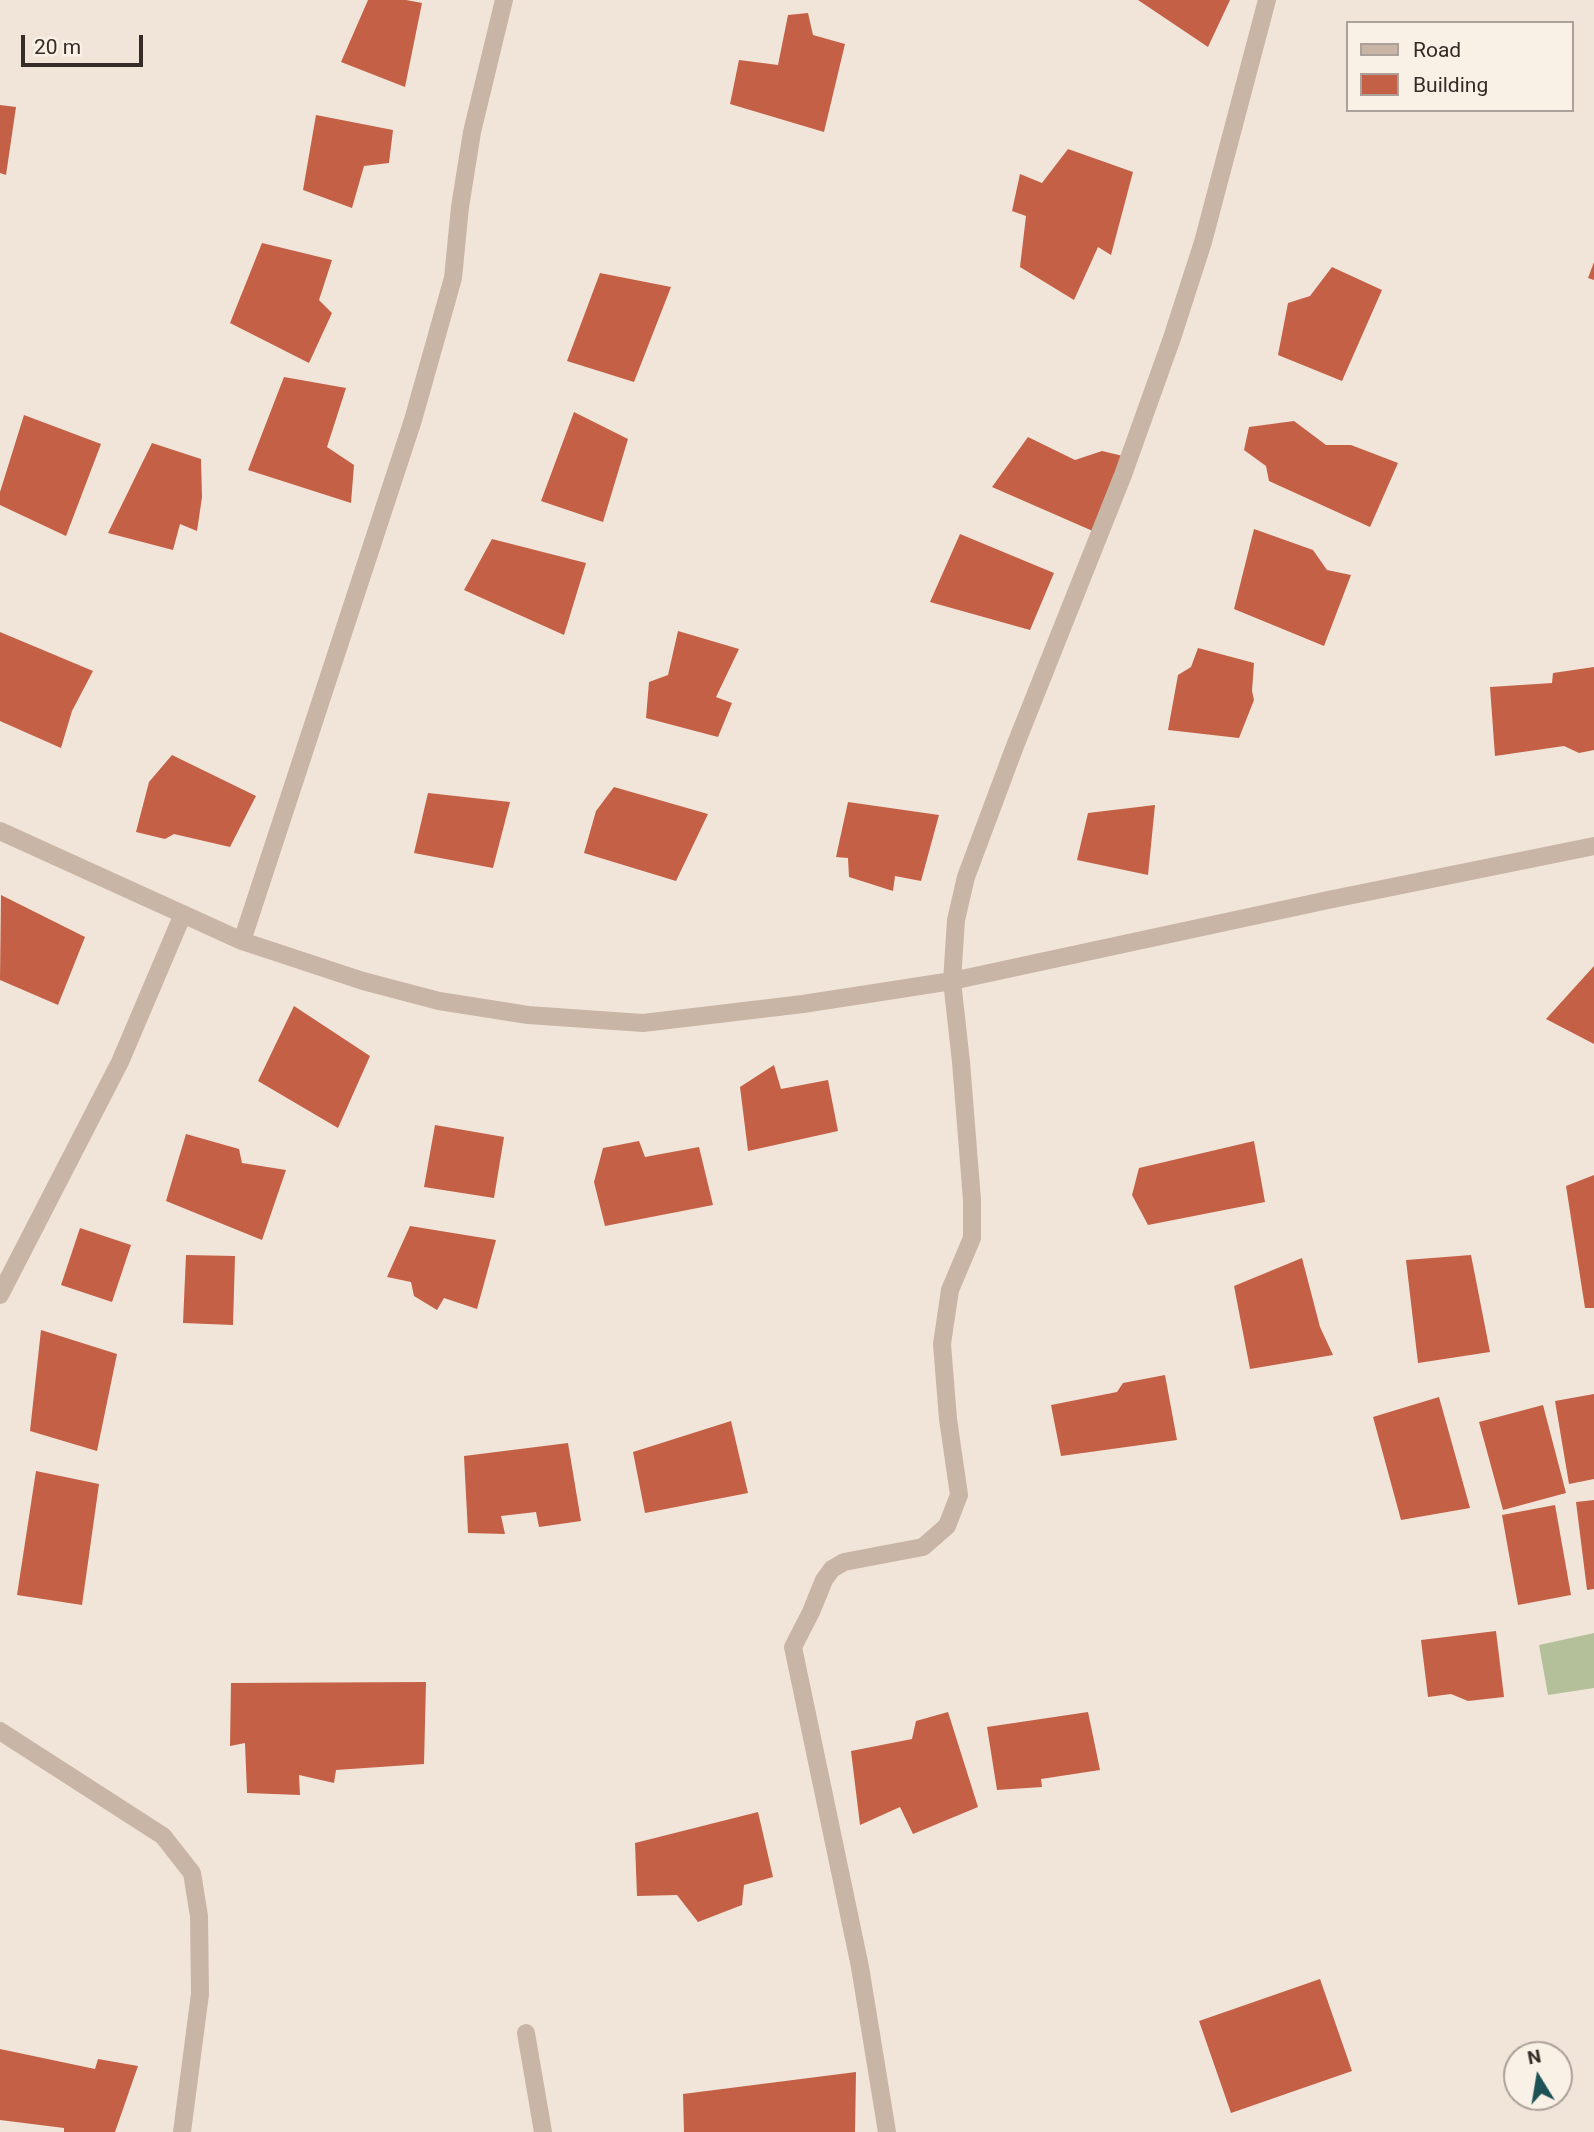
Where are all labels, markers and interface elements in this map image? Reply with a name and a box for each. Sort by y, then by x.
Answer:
scale bar [24,21,147,65]
legend [1346,21,1573,112]
text: 20 m [34,35,81,59]
text: Road [1413,38,1461,62]
text: Building [1413,73,1488,97]
north arrow [1503,2041,1573,2111]
text: N [1526,2044,1543,2069]

